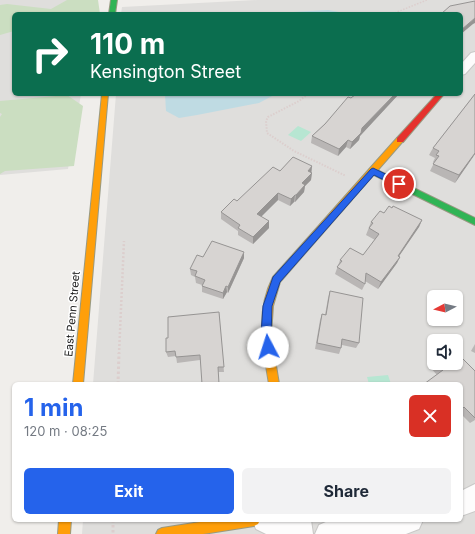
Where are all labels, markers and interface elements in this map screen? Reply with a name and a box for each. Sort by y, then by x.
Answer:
text: 110 m [90,27,165,61]
icon: right [24,28,76,80]
text: Kensington Street [90,61,241,82]
pin [382,167,416,201]
icon: arrive [388,173,410,195]
street label: East Penn Street [61,270,83,357]
north arrow [427,290,463,326]
map controls [427,290,463,370]
position arrow [247,326,289,368]
button: sound [427,334,463,370]
text: 1 min [24,393,83,422]
button: close [409,395,451,437]
text: 120 m · 08:25 [24,423,107,439]
button: Exit [24,468,234,514]
button: Share [242,468,451,514]

